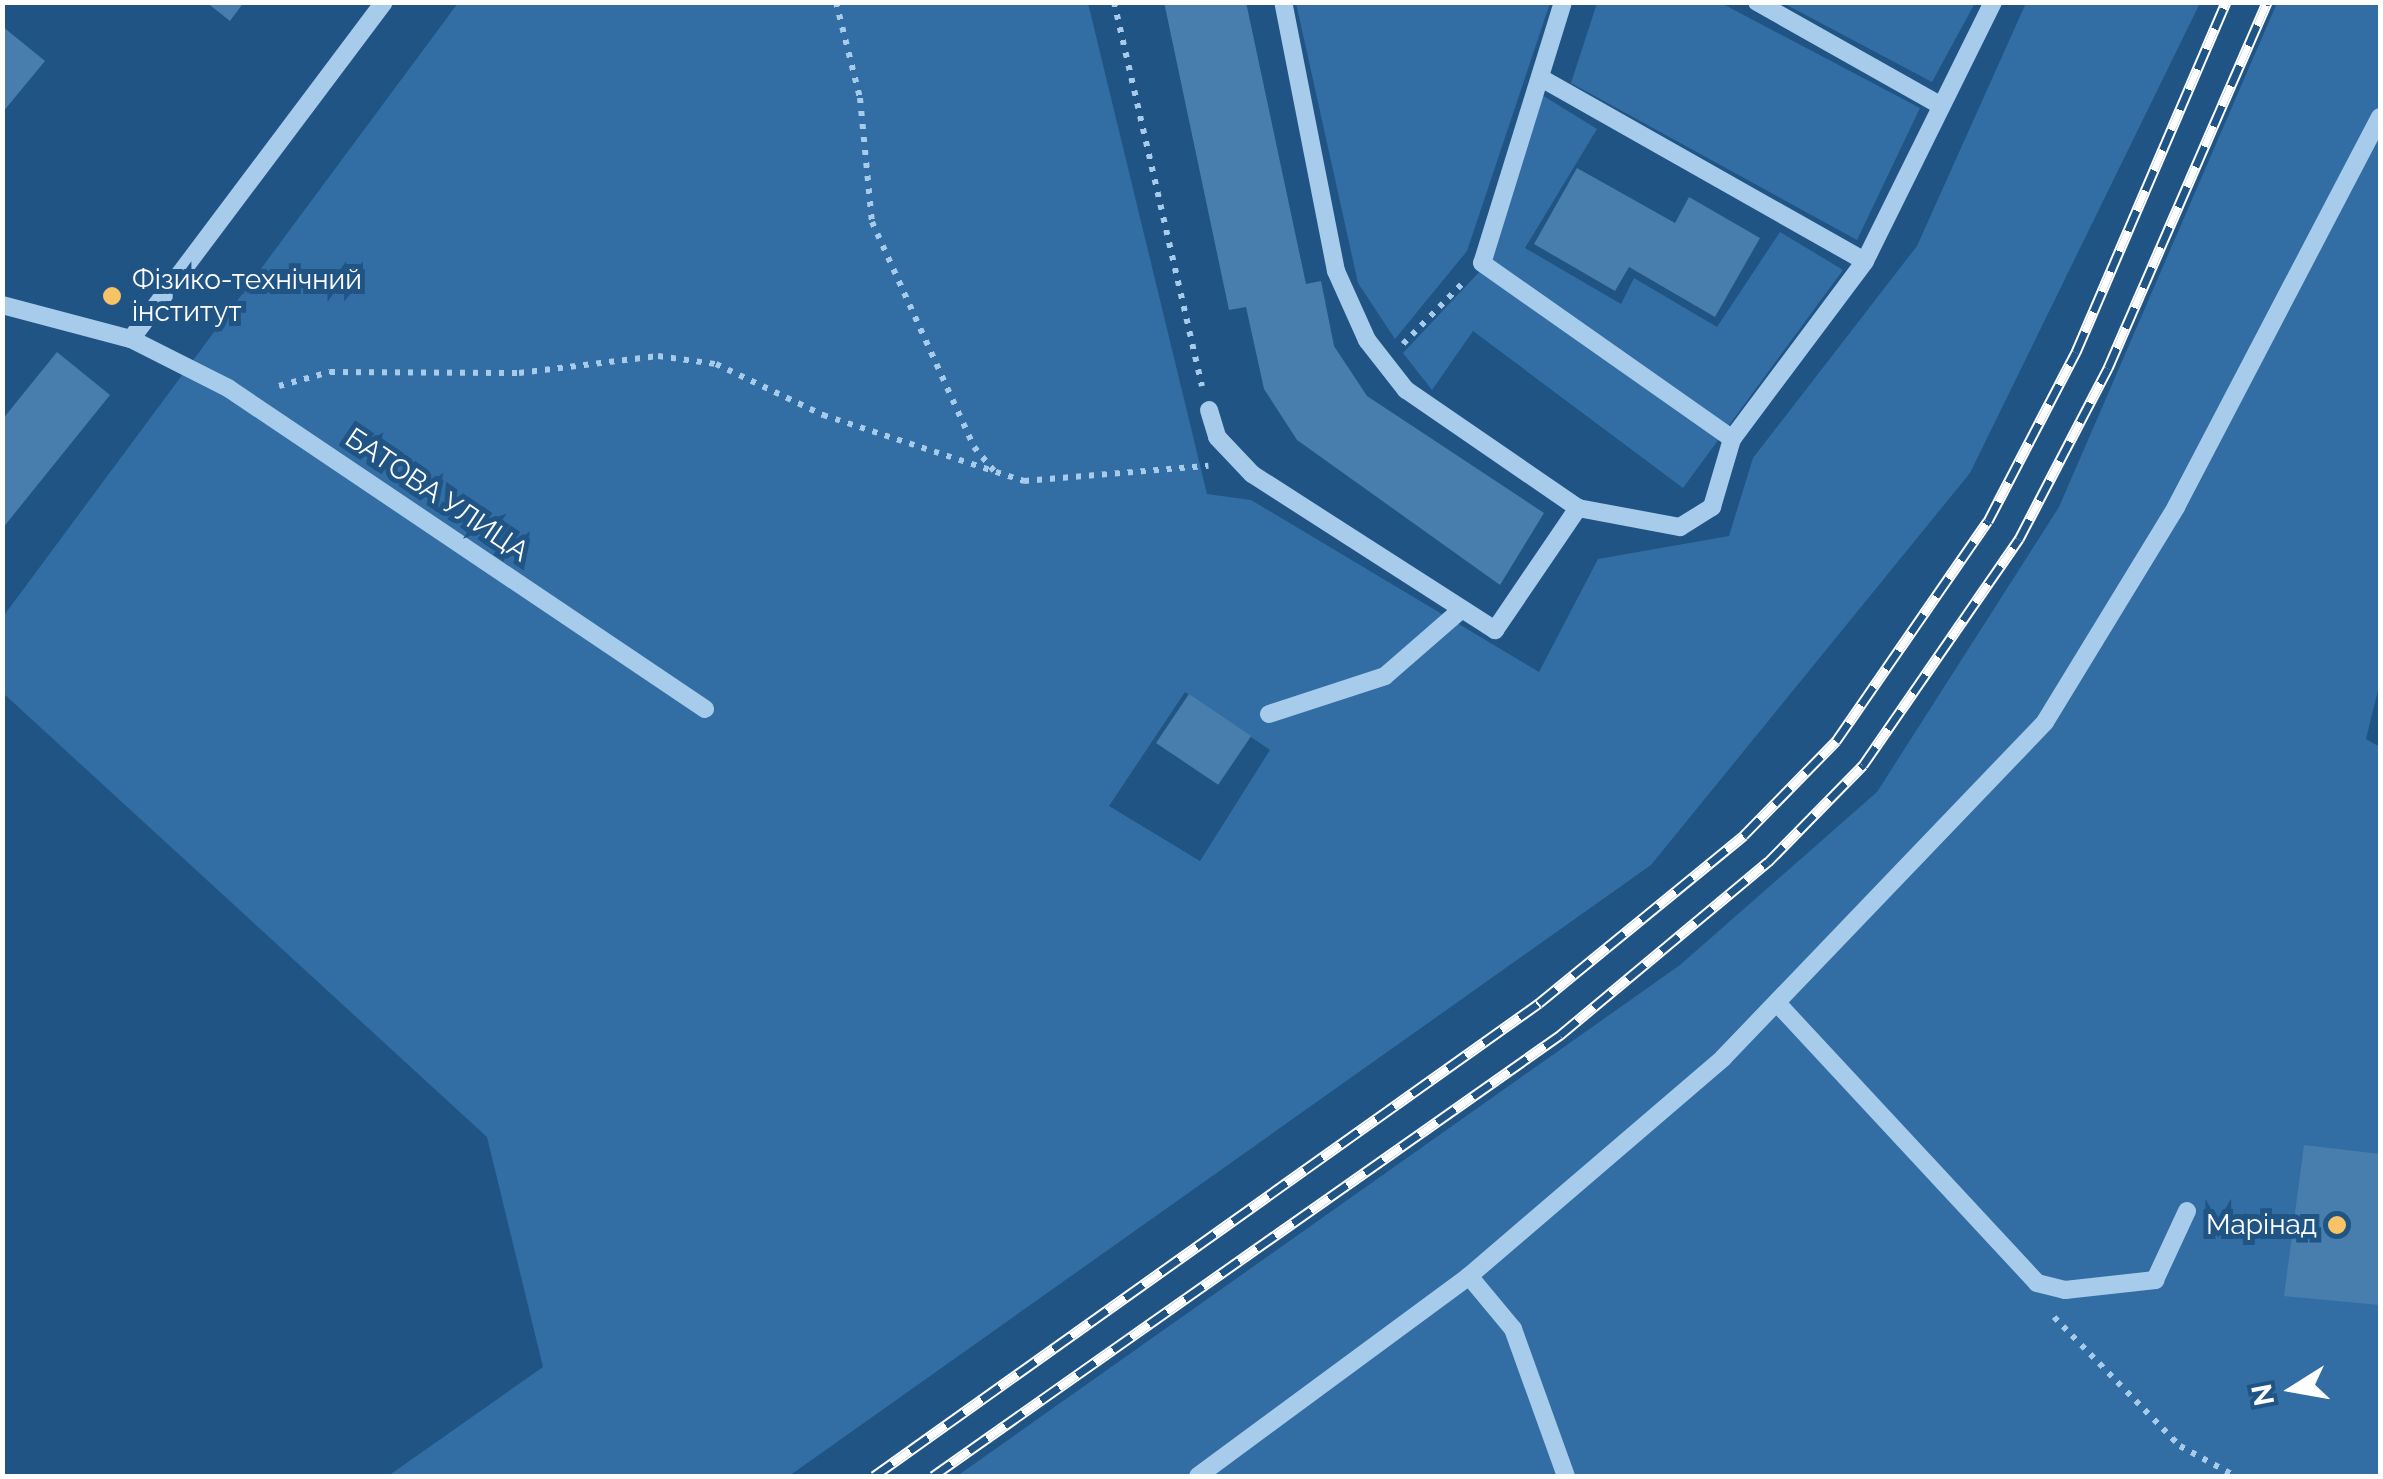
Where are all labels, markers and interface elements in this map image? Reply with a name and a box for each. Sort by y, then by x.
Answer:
place label: Фізико-технічний інститут [132,263,362,329]
marker: Фізико-технічний інститут [101,285,123,307]
street label: БАТОВА УЛИЦА [338,421,536,569]
place label: Марінад [2206,1208,2317,1242]
marker: Марінад [2326,1214,2348,1236]
north arrow [2243,1339,2343,1439]
text: N [2245,1381,2281,1408]

